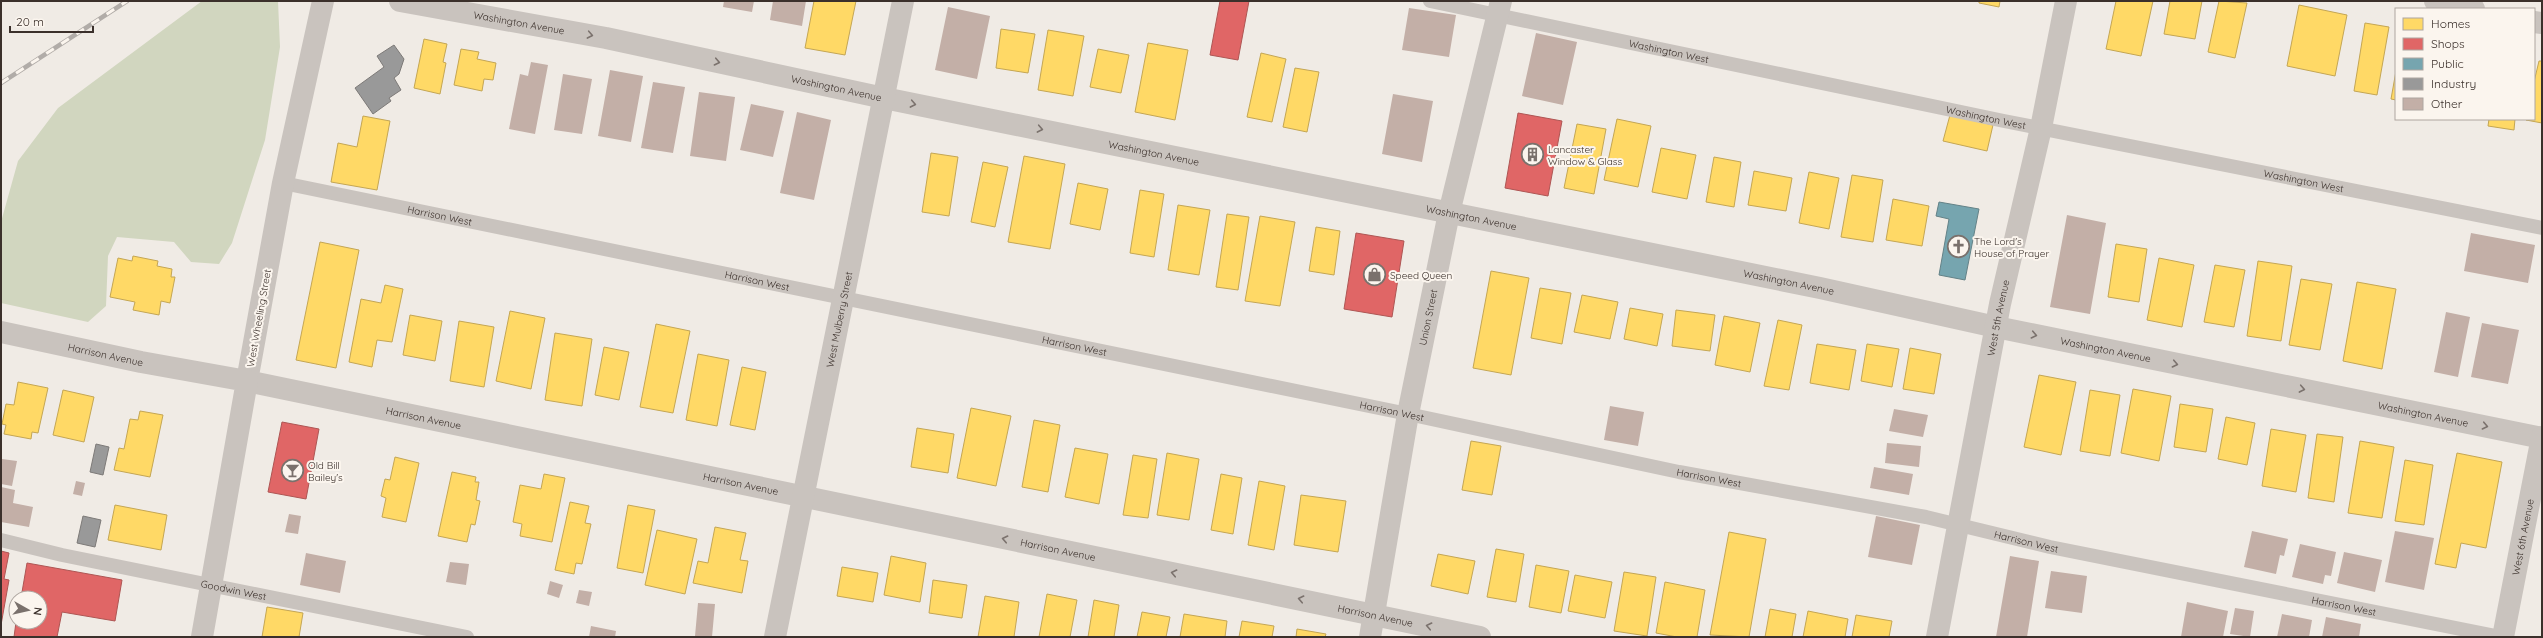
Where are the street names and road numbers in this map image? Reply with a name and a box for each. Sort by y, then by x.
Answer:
street label: Washington Avenue [472,8,566,37]
street label: Washington West [1628,36,1711,66]
street label: Washington Avenue [790,72,883,104]
street label: Washington West [1945,103,2028,132]
street label: Washington Avenue [1107,137,1201,168]
street label: Washington West [2263,166,2345,195]
street label: Harrison West [406,202,474,228]
street label: Washington Avenue [1425,202,1518,233]
street label: Washington Avenue [1742,266,1836,298]
street label: West Wheeling Street [244,267,274,368]
street label: Harrison West [724,267,791,293]
street label: West Mulberry Street [823,270,855,368]
street label: West 5th Avenue [1984,278,2012,357]
street label: Union Street [1416,287,1440,346]
street label: Harrison West [1041,333,1109,359]
street label: Washington Avenue [2059,334,2153,365]
street label: Harrison Avenue [67,340,145,369]
street label: Harrison West [1358,398,1426,424]
street label: Washington Avenue [2377,398,2470,429]
street label: Harrison Avenue [385,404,463,432]
street label: Harrison West [1675,465,1743,490]
street label: Harrison Avenue [702,469,780,498]
street label: West 6th Avenue [2509,497,2536,576]
street label: Harrison West [1993,527,2060,555]
street label: Harrison Avenue [1019,535,1097,564]
street label: Goodwin West [200,577,268,603]
street label: Harrison West [2310,593,2378,619]
street label: Harrison Avenue [1337,601,1415,629]

